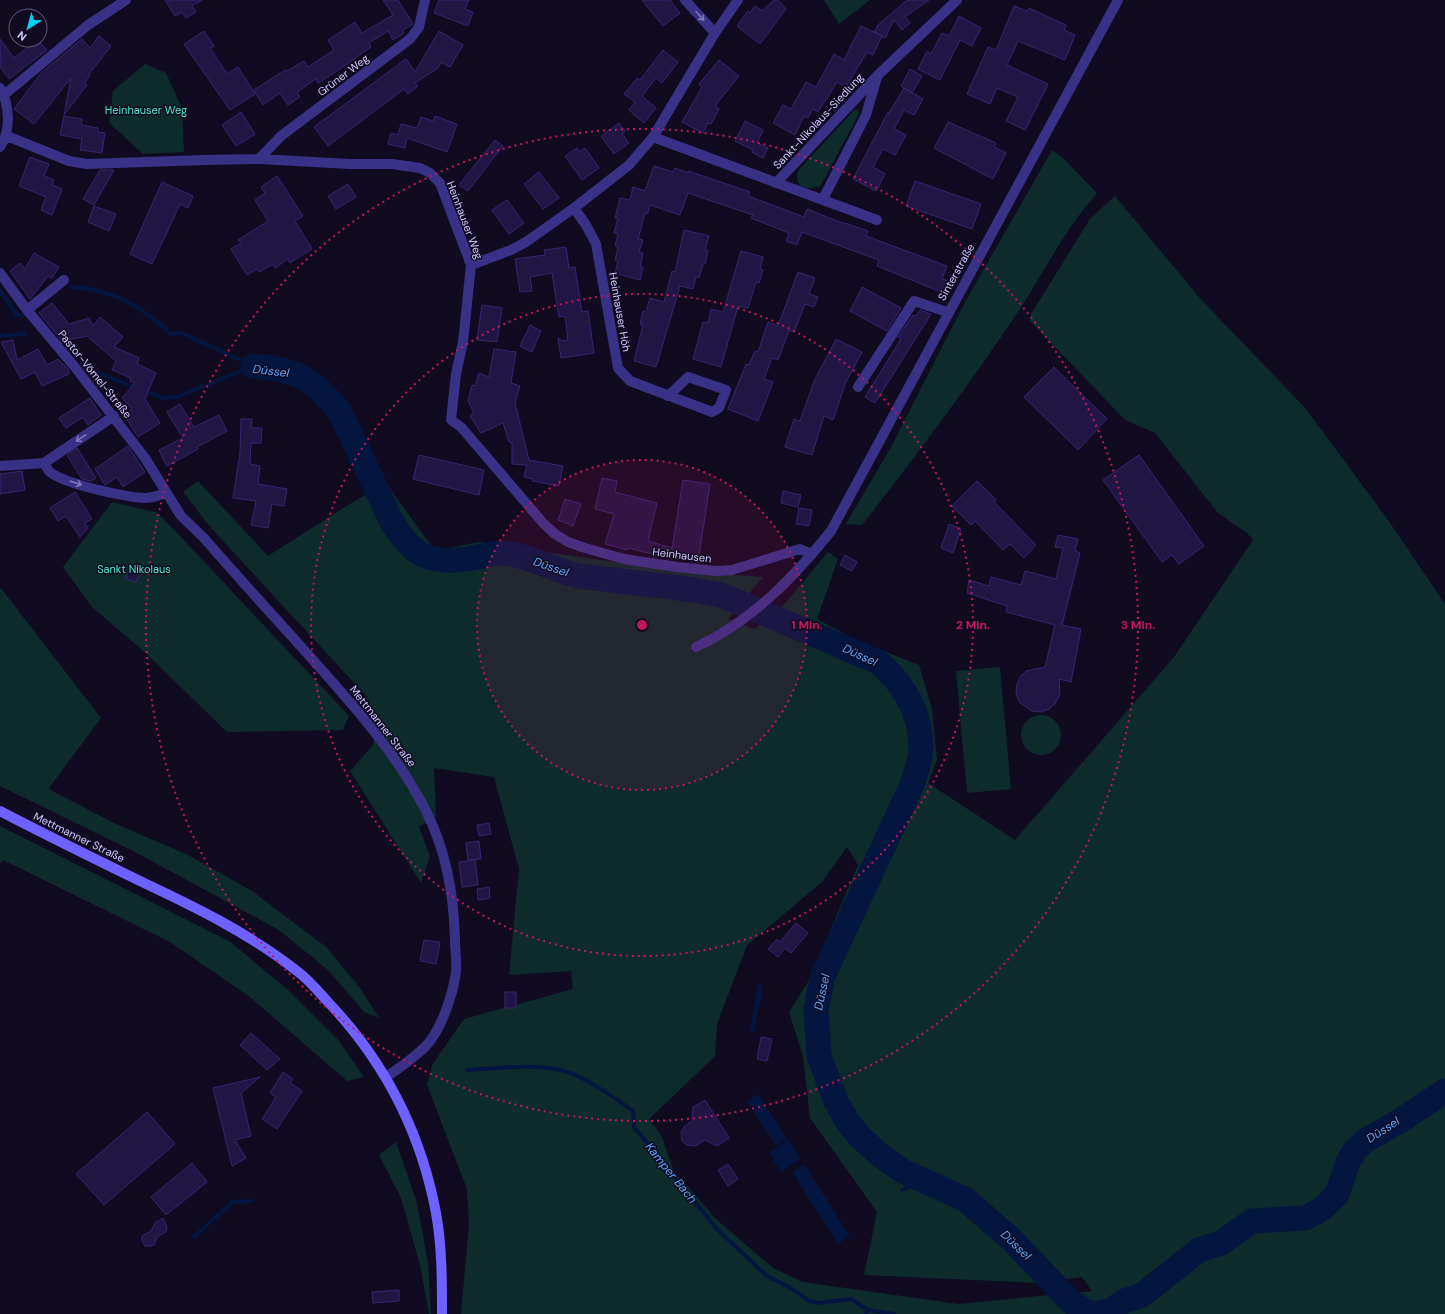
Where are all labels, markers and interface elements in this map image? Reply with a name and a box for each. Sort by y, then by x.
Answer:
north arrow [8,8,48,48]
one-way arrow [695,11,705,21]
text: N [15,28,29,44]
street label: Grüner Weg [315,51,371,99]
street label: Sankt-Nikolaus-Siedlung [770,70,866,172]
park label: Heinhauser Weg [105,103,187,117]
street label: Heinhauser Weg [444,179,486,261]
street label: Sinterstraße [935,241,977,303]
street label: Heinhauser Höh [606,271,634,353]
street label: Pastor-Vömel-Straße [55,327,135,421]
water label: Düssel [252,361,290,381]
one-way arrow [76,433,87,442]
one-way arrow [69,480,82,487]
street label: Heinhausen [652,544,712,566]
water label: Düssel [531,553,571,581]
park label: Sankt Nikolaus [97,562,171,576]
text: 1 Min. [791,617,823,633]
text: 2 Min. [956,617,990,633]
text: 3 Min. [1121,617,1155,633]
centre of rings [635,618,649,632]
water label: Düssel [840,640,880,670]
street label: Mettmanner Straße [347,682,419,770]
street label: Mettmanner Straße [31,809,127,865]
water label: Düssel [810,972,834,1012]
water label: Düssel [1363,1113,1403,1147]
water label: Kamper Bach [642,1139,701,1207]
water label: Düssel [997,1227,1035,1264]

